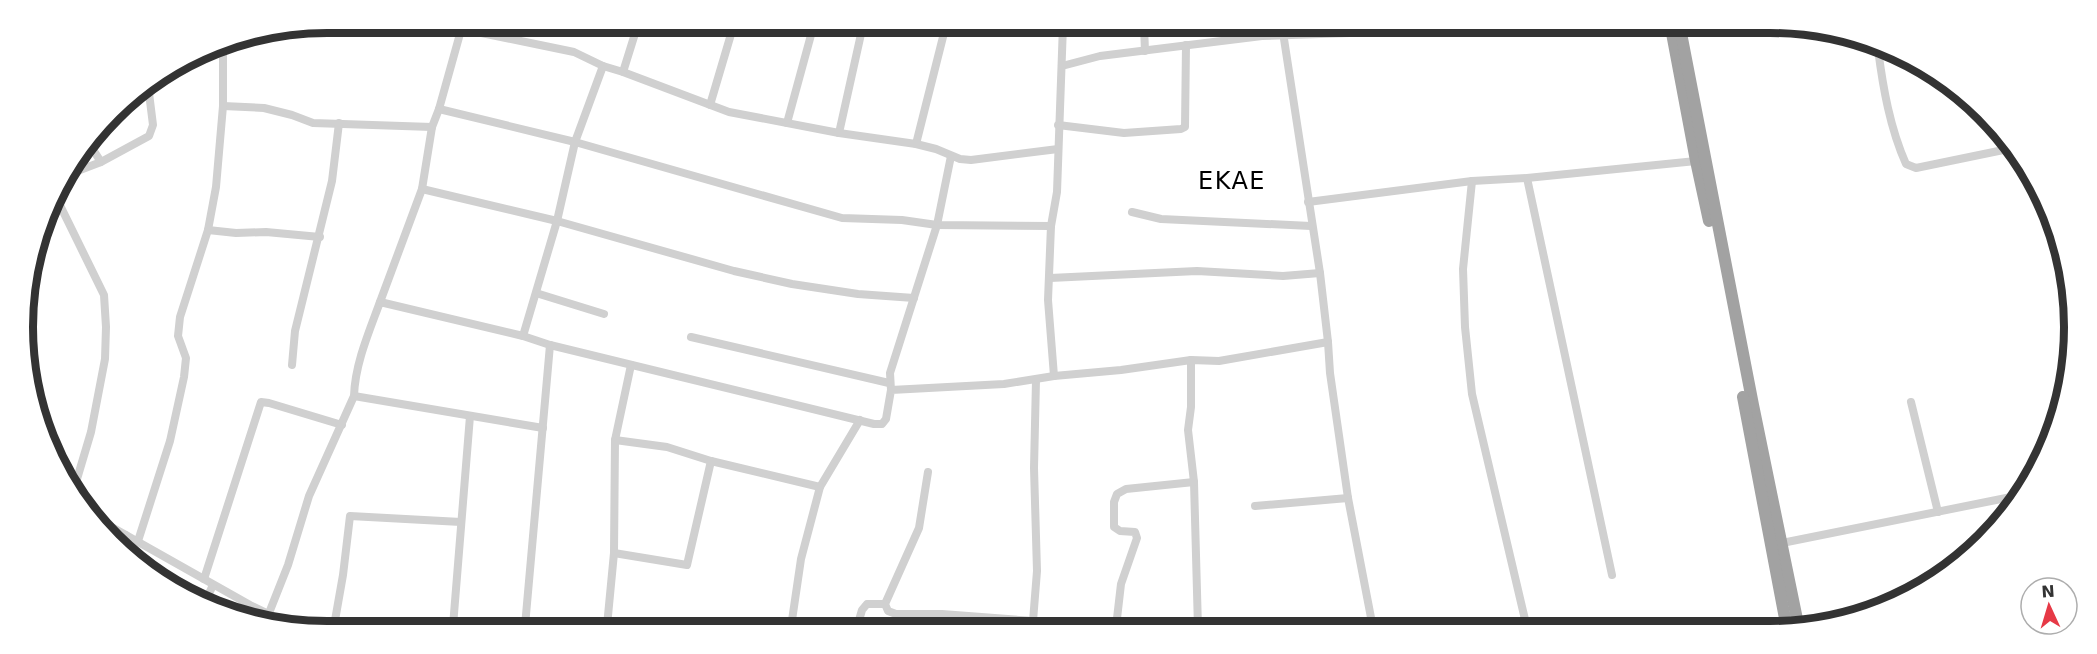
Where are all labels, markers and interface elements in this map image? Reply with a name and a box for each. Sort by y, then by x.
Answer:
district label: EKAE [1198,167,1266,195]
north arrow [2019,576,2079,636]
text: N [2041,582,2055,601]

